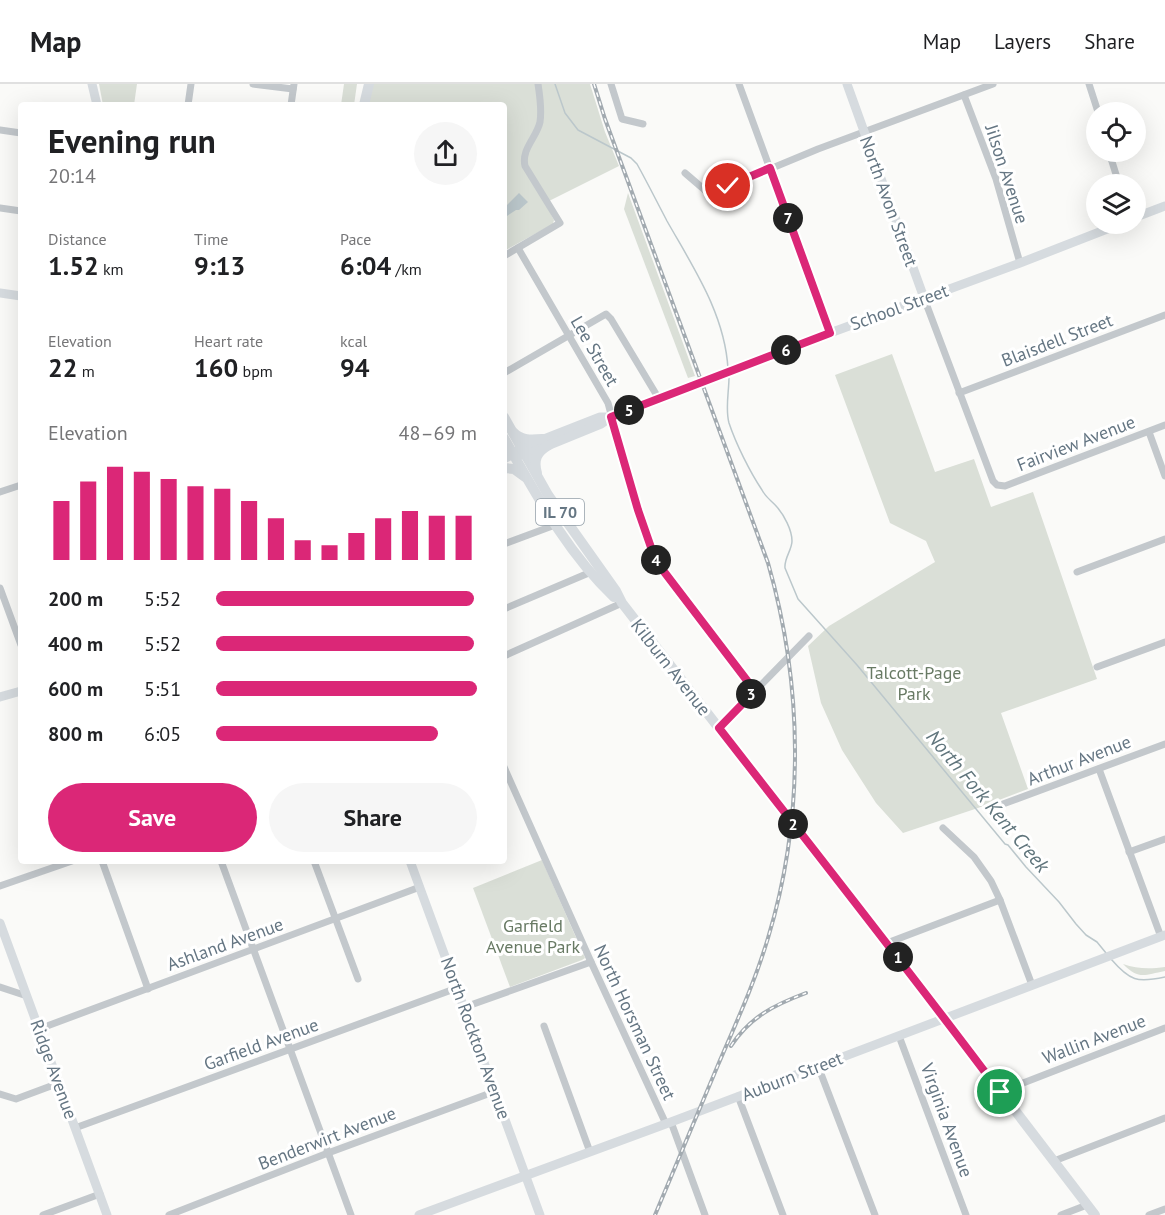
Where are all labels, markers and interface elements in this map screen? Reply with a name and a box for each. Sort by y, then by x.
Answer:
text: Map [30,23,81,60]
text: Map [923,28,961,55]
text: Layers [994,28,1051,55]
text: Share [1084,28,1135,55]
map controls [1086,102,1146,234]
button: locate [1086,102,1146,162]
text: Evening run [48,119,216,162]
street label: Jilson Avenue [980,121,1034,226]
button: share [414,122,477,185]
street label: North Avon Street [855,133,923,269]
pin [702,160,753,211]
text: 20:14 [48,163,96,189]
icon: check [711,169,744,202]
button: layers [1086,174,1146,234]
pin: 7 [773,203,803,233]
text: 7 [783,208,793,228]
text: Distance [48,229,107,249]
text: Time [194,229,228,249]
text: Pace [340,229,371,249]
text: 1.52 [48,249,99,282]
text: 9:13 [194,249,245,282]
text: 6:04 [340,249,391,282]
text: km [99,259,124,279]
text: /km [391,259,422,279]
street label: School Street [847,279,951,335]
street label: Blaisdell Street [998,308,1116,372]
street label: Lee Street [566,312,624,390]
text: Elevation [48,331,112,351]
text: Heart rate [194,331,263,351]
text: kcal [340,331,367,351]
pin: 6 [771,335,801,365]
text: 6 [781,340,791,360]
text: 22 [48,351,77,384]
text: 160 [194,351,238,384]
text: 94 [340,351,369,384]
text: m [77,361,95,381]
text: bpm [238,361,273,381]
pin: 5 [614,395,644,425]
text: 5 [624,400,634,420]
street label: Fairview Avenue [1014,410,1138,476]
text: Elevation [48,420,128,446]
text: 48–69 m [399,420,477,446]
road number: IL 70 [536,499,584,525]
pin: 4 [641,545,671,575]
text: 4 [651,550,661,570]
text: 200 m [48,586,103,612]
text: 5:52 [144,586,181,612]
street label: Kilburn Avenue [626,614,716,720]
text: 400 m [48,631,103,657]
text: 5:52 [144,631,181,657]
park label: Talcott-Page Park [867,661,961,705]
text: 600 m [48,676,103,702]
text: 5:51 [144,676,181,702]
pin: 3 [736,679,766,709]
text: 3 [746,684,756,704]
text: 800 m [48,721,103,747]
text: 6:05 [144,721,181,747]
water label: North Fork Kent Creek [921,724,1056,878]
street label: Arthur Avenue [1024,730,1134,790]
button: Save [48,783,257,852]
button: Share [269,783,477,852]
pin: 2 [778,809,808,839]
text: 2 [788,814,798,834]
street label: Ashland Avenue [164,912,286,976]
park label: Garfield Avenue Park [486,914,580,958]
street label: North Horsman Street [589,941,681,1103]
pin: 1 [883,942,913,972]
text: 1 [893,947,903,967]
street label: North Rockton Avenue [436,954,516,1122]
street label: Wallin Avenue [1039,1009,1149,1069]
street label: Garfield Avenue [201,1013,321,1075]
street label: Ridge Avenue [25,1016,83,1122]
street label: Auburn Street [738,1046,846,1106]
street label: Virginia Avenue [915,1059,978,1180]
pin [974,1066,1025,1117]
icon: arrive [983,1075,1016,1108]
street label: Benderwirt Avenue [255,1101,399,1175]

